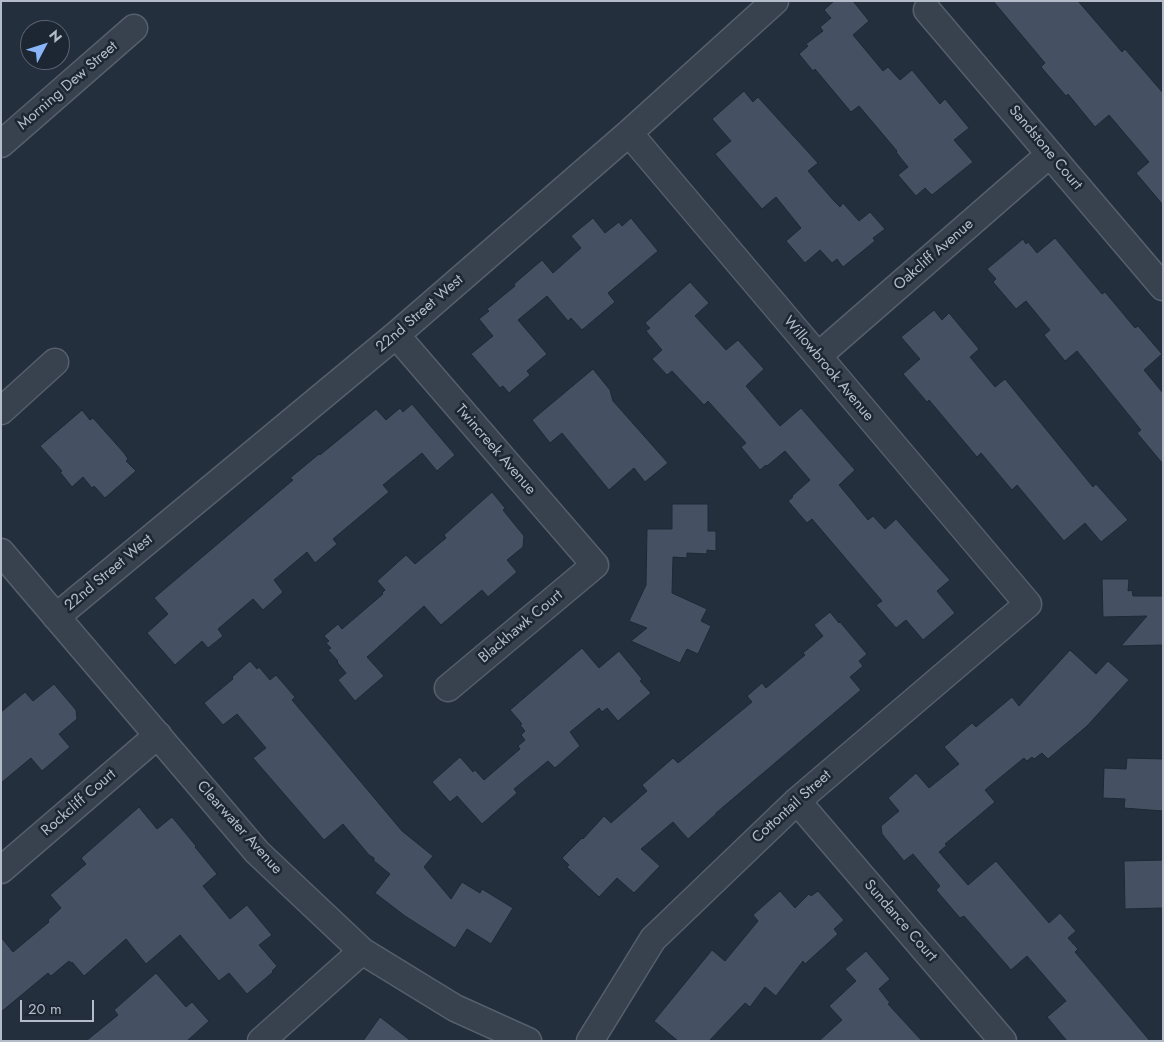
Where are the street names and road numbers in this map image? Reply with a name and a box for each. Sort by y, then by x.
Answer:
street label: Morning Dew Street [14,38,122,134]
street label: Sandstone Court [1004,102,1086,194]
street label: Oakcliff Avenue [890,215,978,295]
street label: 22nd Street West [373,271,467,357]
street label: Willowbrook Avenue [779,313,877,425]
street label: Twincreek Avenue [451,401,539,499]
street label: 22nd Street West [61,531,157,615]
street label: Blackhawk Court [475,587,567,667]
street label: Rockcliff Court [38,766,120,840]
street label: Cottontail Street [749,767,835,847]
street label: Clearwater Avenue [192,778,286,878]
street label: Sundance Court [860,877,940,965]

